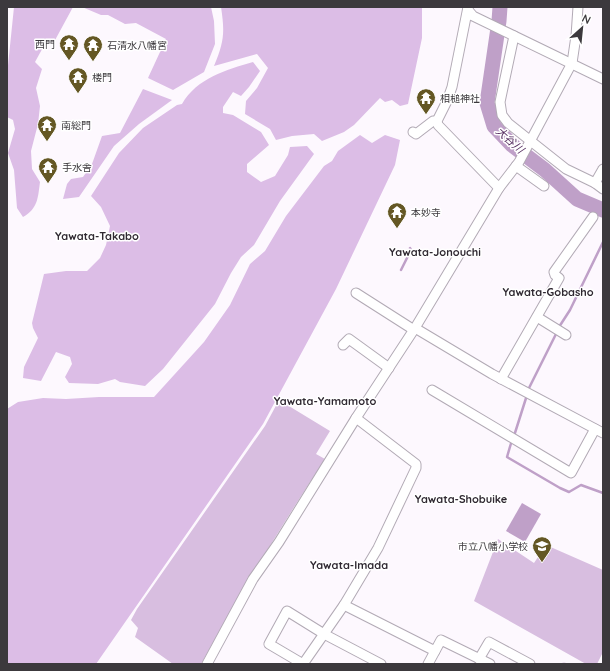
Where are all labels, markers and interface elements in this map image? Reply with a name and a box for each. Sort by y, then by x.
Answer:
north arrow [562,8,602,48]
text: N [580,11,593,27]
temple icon: 西門 [58,33,80,61]
temple icon: 石清水八幡宮 [82,34,104,62]
place label: 西門 [35,38,55,51]
place label: 石清水八幡宮 [107,39,167,52]
temple icon: 楼門 [67,66,89,94]
place label: 楼門 [92,71,112,84]
temple icon: 相槌神社 [415,87,437,115]
place label: 相槌神社 [440,92,480,105]
temple icon: 南総門 [36,114,58,142]
place label: 南総門 [61,119,91,132]
water label: 大谷川 [493,124,528,157]
temple icon: 手水舎 [37,156,59,184]
place label: 手水舎 [62,161,92,174]
temple icon: 本妙寺 [386,201,408,229]
place label: 本妙寺 [411,206,441,219]
district label: Yawata-Takabo [55,229,139,243]
district label: Yawata-Jonouchi [389,245,481,259]
district label: Yawata-Gobasho [502,285,594,299]
district label: Yawata-Yamamoto [274,394,376,408]
district label: Yawata-Shobuike [415,492,508,506]
school or university icon: 市立八幡小学校 [531,535,553,563]
place label: 市立八幡小学校 [458,540,528,553]
district label: Yawata-Imada [310,558,388,572]

